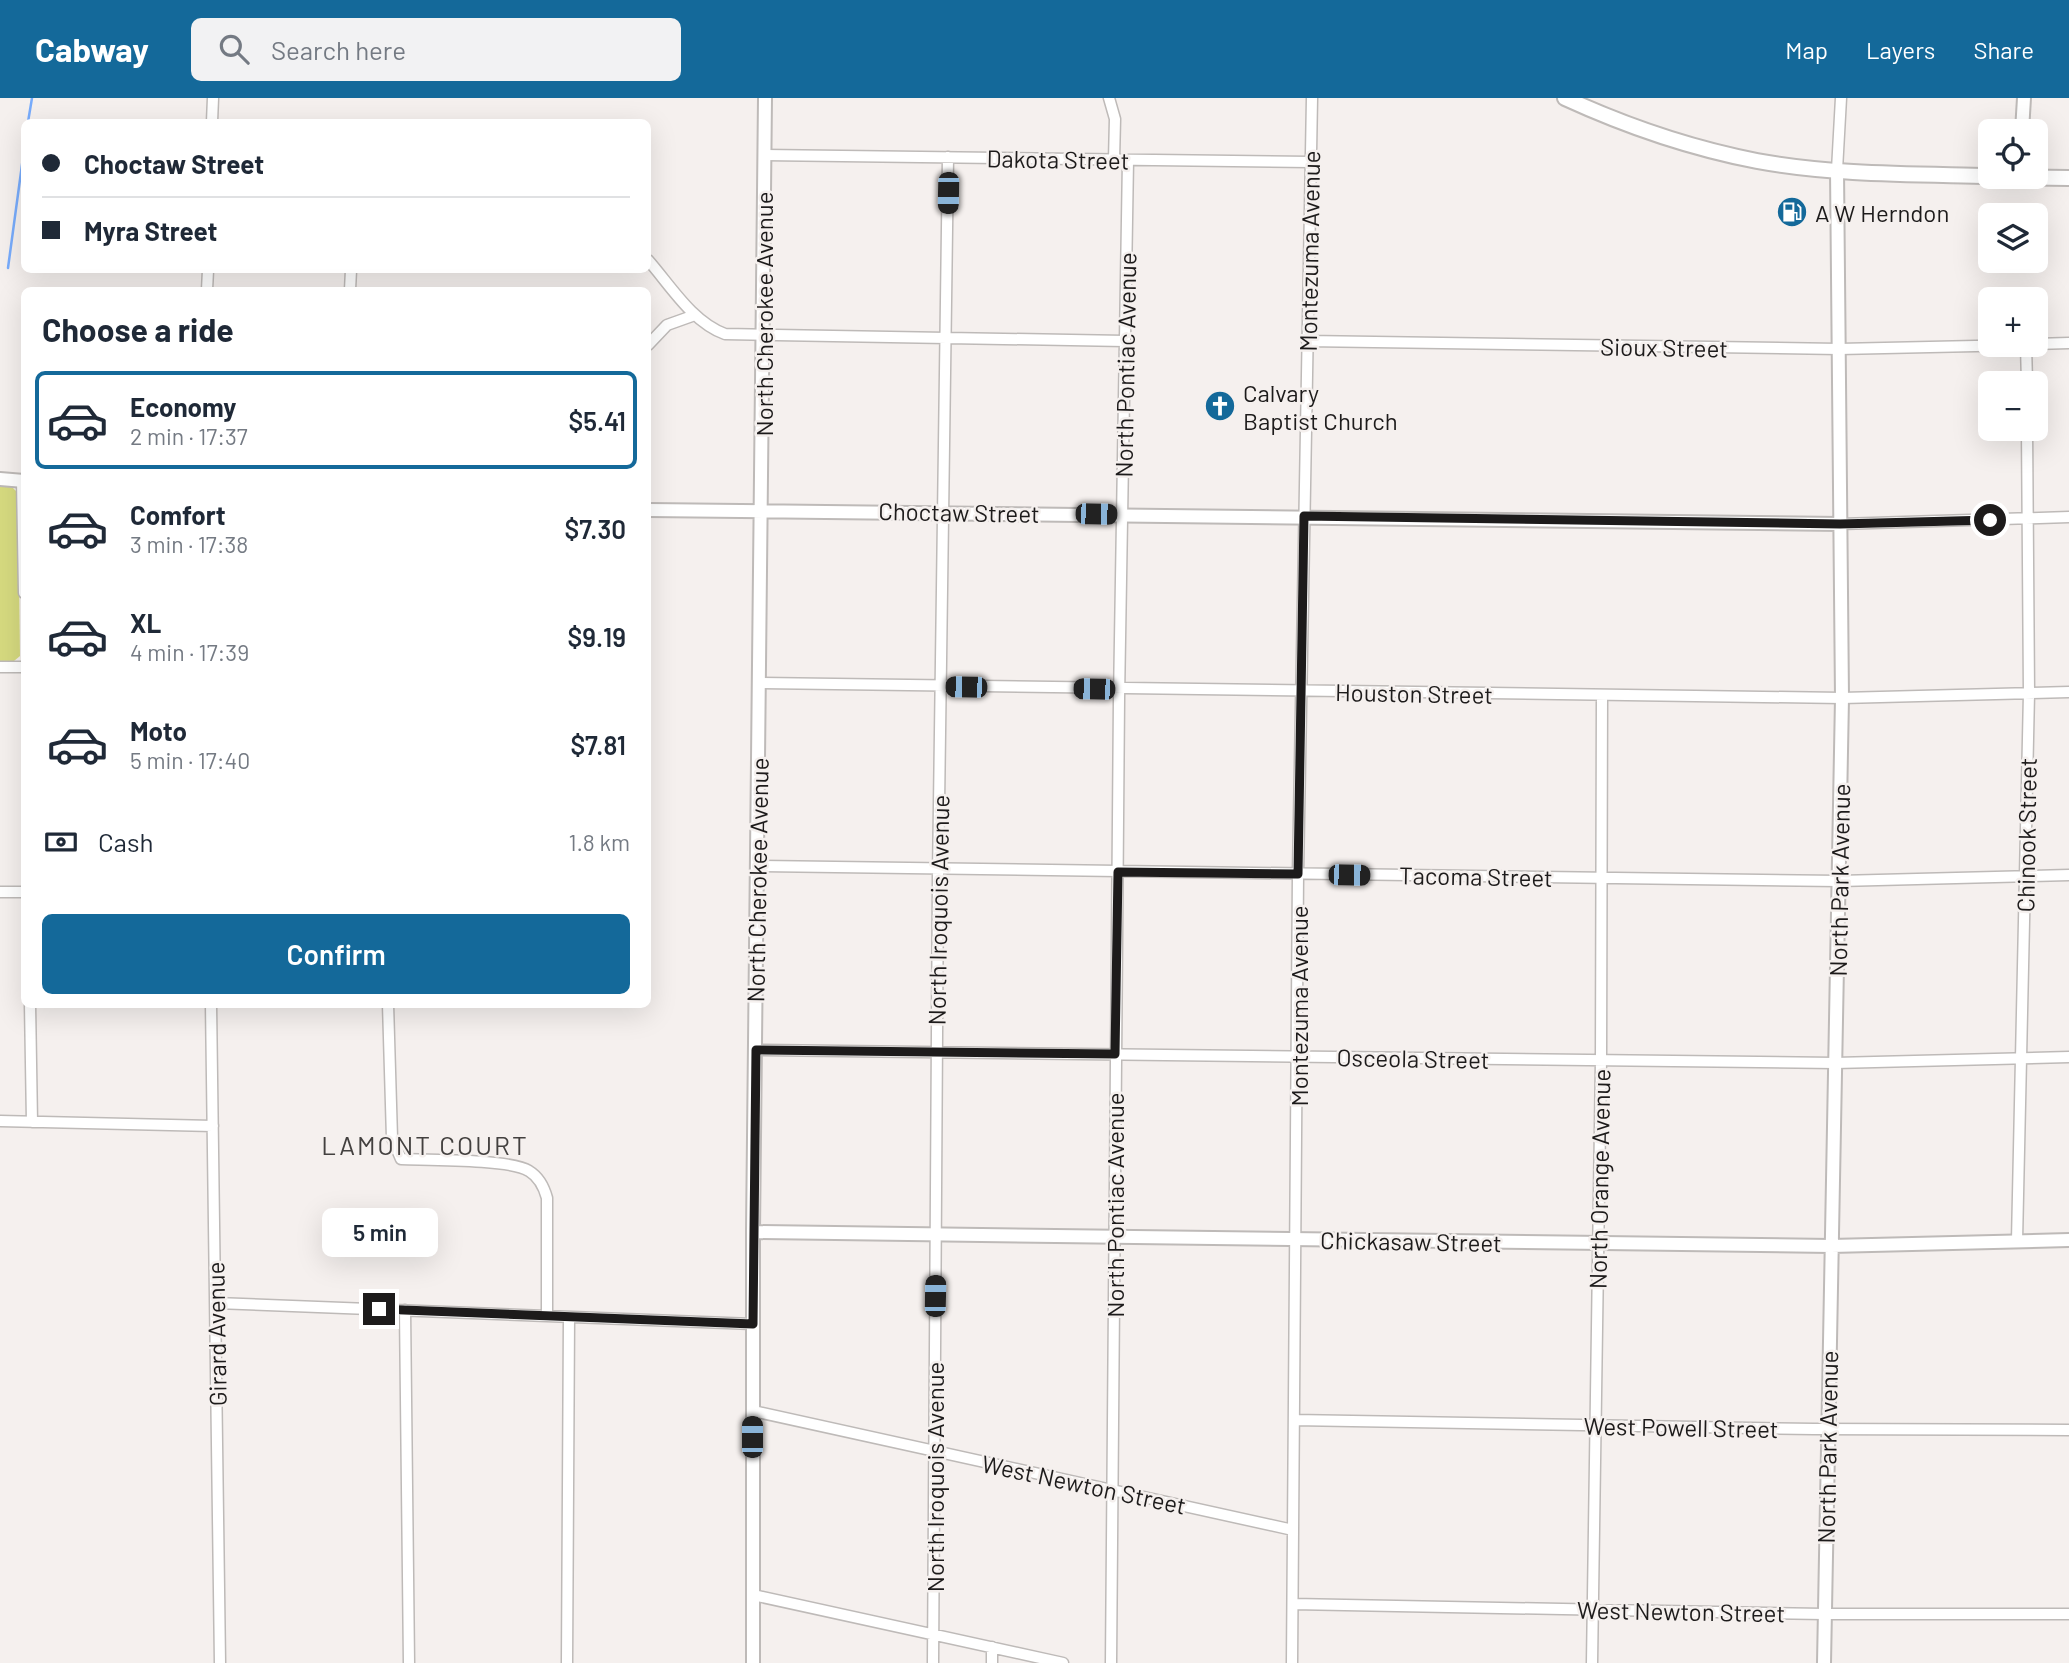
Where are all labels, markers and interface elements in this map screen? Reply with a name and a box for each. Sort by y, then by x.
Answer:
search box [191,18,681,81]
text: Cabway [35,29,149,69]
icon: search [215,30,253,68]
text: Search here [271,34,406,65]
text: Map [1785,35,1828,64]
text: Layers [1866,35,1935,64]
text: Share [1973,35,2034,64]
map controls [1978,119,2048,441]
button: locate [1978,119,2048,189]
street label: Dakota Street [986,143,1130,175]
text: Choctaw Street [84,148,264,179]
street label: Montezuma Avenue [1293,150,1325,352]
car [938,172,959,214]
street label: North Cherokee Avenue [749,192,778,436]
fuel station icon: A W Herndon [1775,195,1809,229]
place label: A W Herndon [1815,198,1949,227]
button: layers [1978,203,2048,273]
text: Myra Street [84,215,217,246]
street label: North Pontiac Avenue [1109,252,1141,478]
button: + [1978,287,2048,357]
text: Choose a ride [42,310,234,348]
street label: Sioux Street [1600,331,1728,363]
button: − [1978,371,2048,441]
place label: Calvary Baptist Church [1243,378,1398,435]
icon: car [46,389,109,452]
church icon: Calvary Baptist Church [1203,389,1237,423]
text: Economy [130,391,236,422]
text: $5.41 [568,405,626,436]
text: 2 min · 17:37 [130,422,248,450]
street label: Choctaw Street [878,496,1040,528]
icon: car [46,497,109,560]
text: Comfort [130,499,226,530]
car [1075,503,1118,525]
route start [1974,504,2006,536]
text: $7.30 [564,513,626,544]
text: 3 min · 17:38 [130,530,248,558]
icon: car [46,605,109,668]
text: XL [130,607,161,638]
text: $9.19 [568,621,626,652]
text: 4 min · 17:39 [130,638,249,666]
car [945,676,988,698]
street label: Houston Street [1335,677,1493,709]
car [1073,678,1116,700]
icon: car [46,713,109,776]
text: Moto [130,715,187,746]
text: $7.81 [570,729,626,760]
text: 5 min · 17:40 [130,746,250,774]
street label: North Cherokee Avenue [740,757,774,1003]
street label: Chinook Street [2010,757,2042,913]
street label: North Park Avenue [1823,783,1855,977]
street label: North Iroquois Avenue [921,794,955,1026]
icon: cash [42,823,80,861]
text: Cash [98,826,153,857]
text: 1.8 km [568,828,630,856]
street label: Tacoma Street [1399,860,1553,892]
car [1328,864,1371,886]
street label: Montezuma Avenue [1284,905,1313,1107]
button: Confirm [42,914,630,994]
street label: Osceola Street [1336,1042,1490,1074]
street label: North Orange Avenue [1583,1069,1615,1289]
street label: North Pontiac Avenue [1100,1092,1129,1318]
district label: LAMONT COURT [321,1129,529,1160]
callout: 5 min [321,1208,437,1256]
text: 5 min [353,1218,407,1246]
street label: Chickasaw Street [1320,1225,1502,1257]
street label: Girard Avenue [200,1261,232,1407]
car [925,1275,946,1317]
route end [363,1293,395,1325]
street label: North Park Avenue [1811,1350,1843,1544]
street label: North Iroquois Avenue [920,1362,949,1592]
street label: West Powell Street [1583,1411,1779,1443]
car [742,1416,763,1458]
street label: West Newton Street [979,1448,1189,1520]
street label: West Newton Street [1577,1595,1785,1627]

